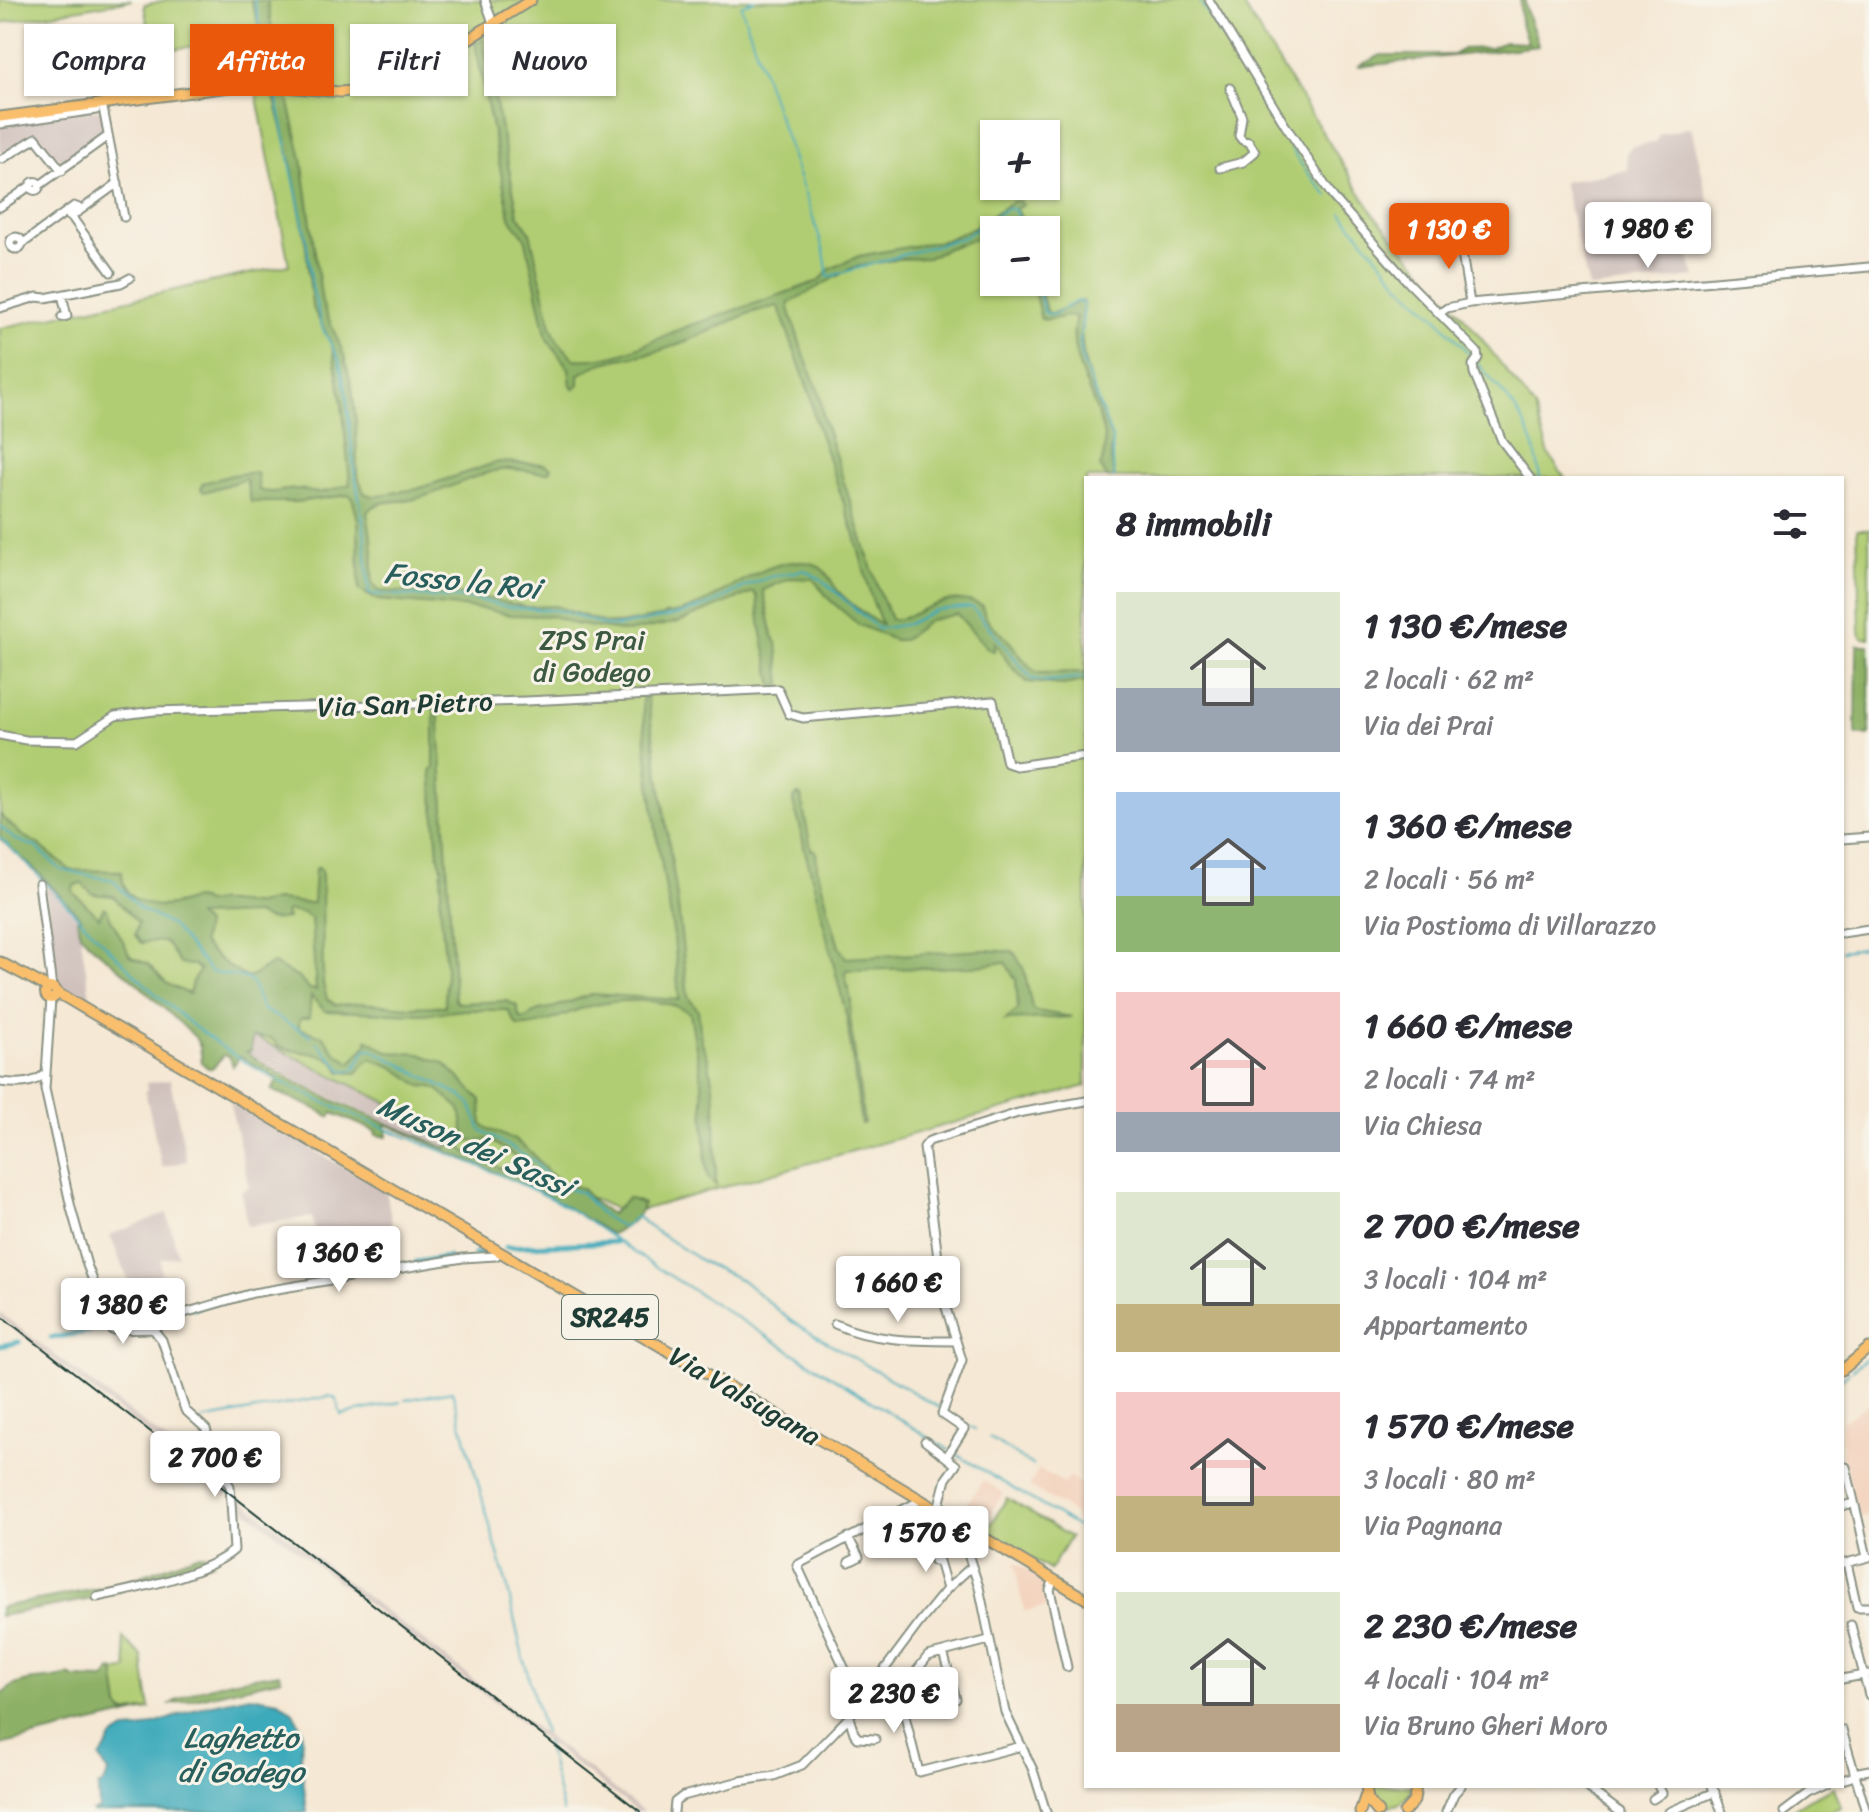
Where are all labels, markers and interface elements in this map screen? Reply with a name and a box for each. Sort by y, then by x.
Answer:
chip: Compra [24,24,174,96]
chip: Affitta [190,24,334,96]
chip: Filtri [350,24,468,96]
chip: Nuovo [484,24,616,96]
map controls [980,120,1060,296]
button: + [980,120,1060,200]
pin: 1 980 € [1574,202,1722,270]
pin: 1 130 € [1375,203,1523,271]
text: 1 980 € [1603,205,1693,251]
text: 1 130 € [1407,206,1491,252]
button: − [980,216,1060,296]
text: 8 immobili [1116,494,1271,554]
icon: filters [1768,502,1812,546]
water label: Fosso la Roi [382,546,548,617]
text: 1 130 €/mese [1364,596,1567,656]
park label: ZPS Prai di Godego [533,615,651,696]
icon: home [1180,624,1276,720]
text: 2 locali · 62 m² [1364,656,1534,702]
street label: Via San Pietro [316,676,494,732]
text: Via dei Prai [1364,702,1493,748]
text: 1 360 €/mese [1364,796,1572,856]
icon: home [1180,824,1276,920]
text: 2 locali · 56 m² [1364,856,1535,902]
text: Via Postioma di Villarazzo [1364,902,1656,948]
text: 1 660 €/mese [1364,996,1573,1056]
icon: home [1180,1024,1276,1120]
text: 2 locali · 74 m² [1364,1056,1536,1102]
water label: Muson dei Sassi [368,1079,587,1216]
text: Via Chiesa [1364,1102,1482,1148]
text: 2 700 €/mese [1364,1196,1580,1256]
icon: home [1180,1224,1276,1320]
pin: 1 360 € [265,1226,413,1294]
text: 1 360 € [295,1229,383,1275]
pin: 1 660 € [824,1256,972,1324]
text: 3 locali · 104 m² [1364,1256,1548,1302]
text: 1 660 € [854,1259,942,1305]
pin: 1 380 € [49,1278,197,1346]
text: 1 380 € [79,1281,167,1327]
road number: SR245 [562,1295,658,1339]
text: Appartamento [1364,1302,1528,1348]
street label: Via Valsugana [659,1332,831,1460]
text: 1 570 €/mese [1364,1396,1574,1456]
icon: home [1180,1424,1276,1520]
pin: 2 700 € [141,1431,289,1499]
text: 2 700 € [168,1434,262,1480]
text: 3 locali · 80 m² [1364,1456,1536,1502]
text: Via Pagnana [1364,1502,1502,1548]
pin: 1 570 € [852,1506,1000,1574]
text: 1 570 € [881,1509,971,1555]
text: 2 230 €/mese [1364,1596,1577,1656]
icon: home [1180,1624,1276,1720]
text: 4 locali · 104 m² [1364,1656,1550,1702]
pin: 2 230 € [820,1667,968,1735]
text: 2 230 € [848,1670,940,1716]
text: Via Bruno Gheri Moro [1364,1702,1608,1748]
water label: Laghetto di Godego [178,1711,307,1799]

